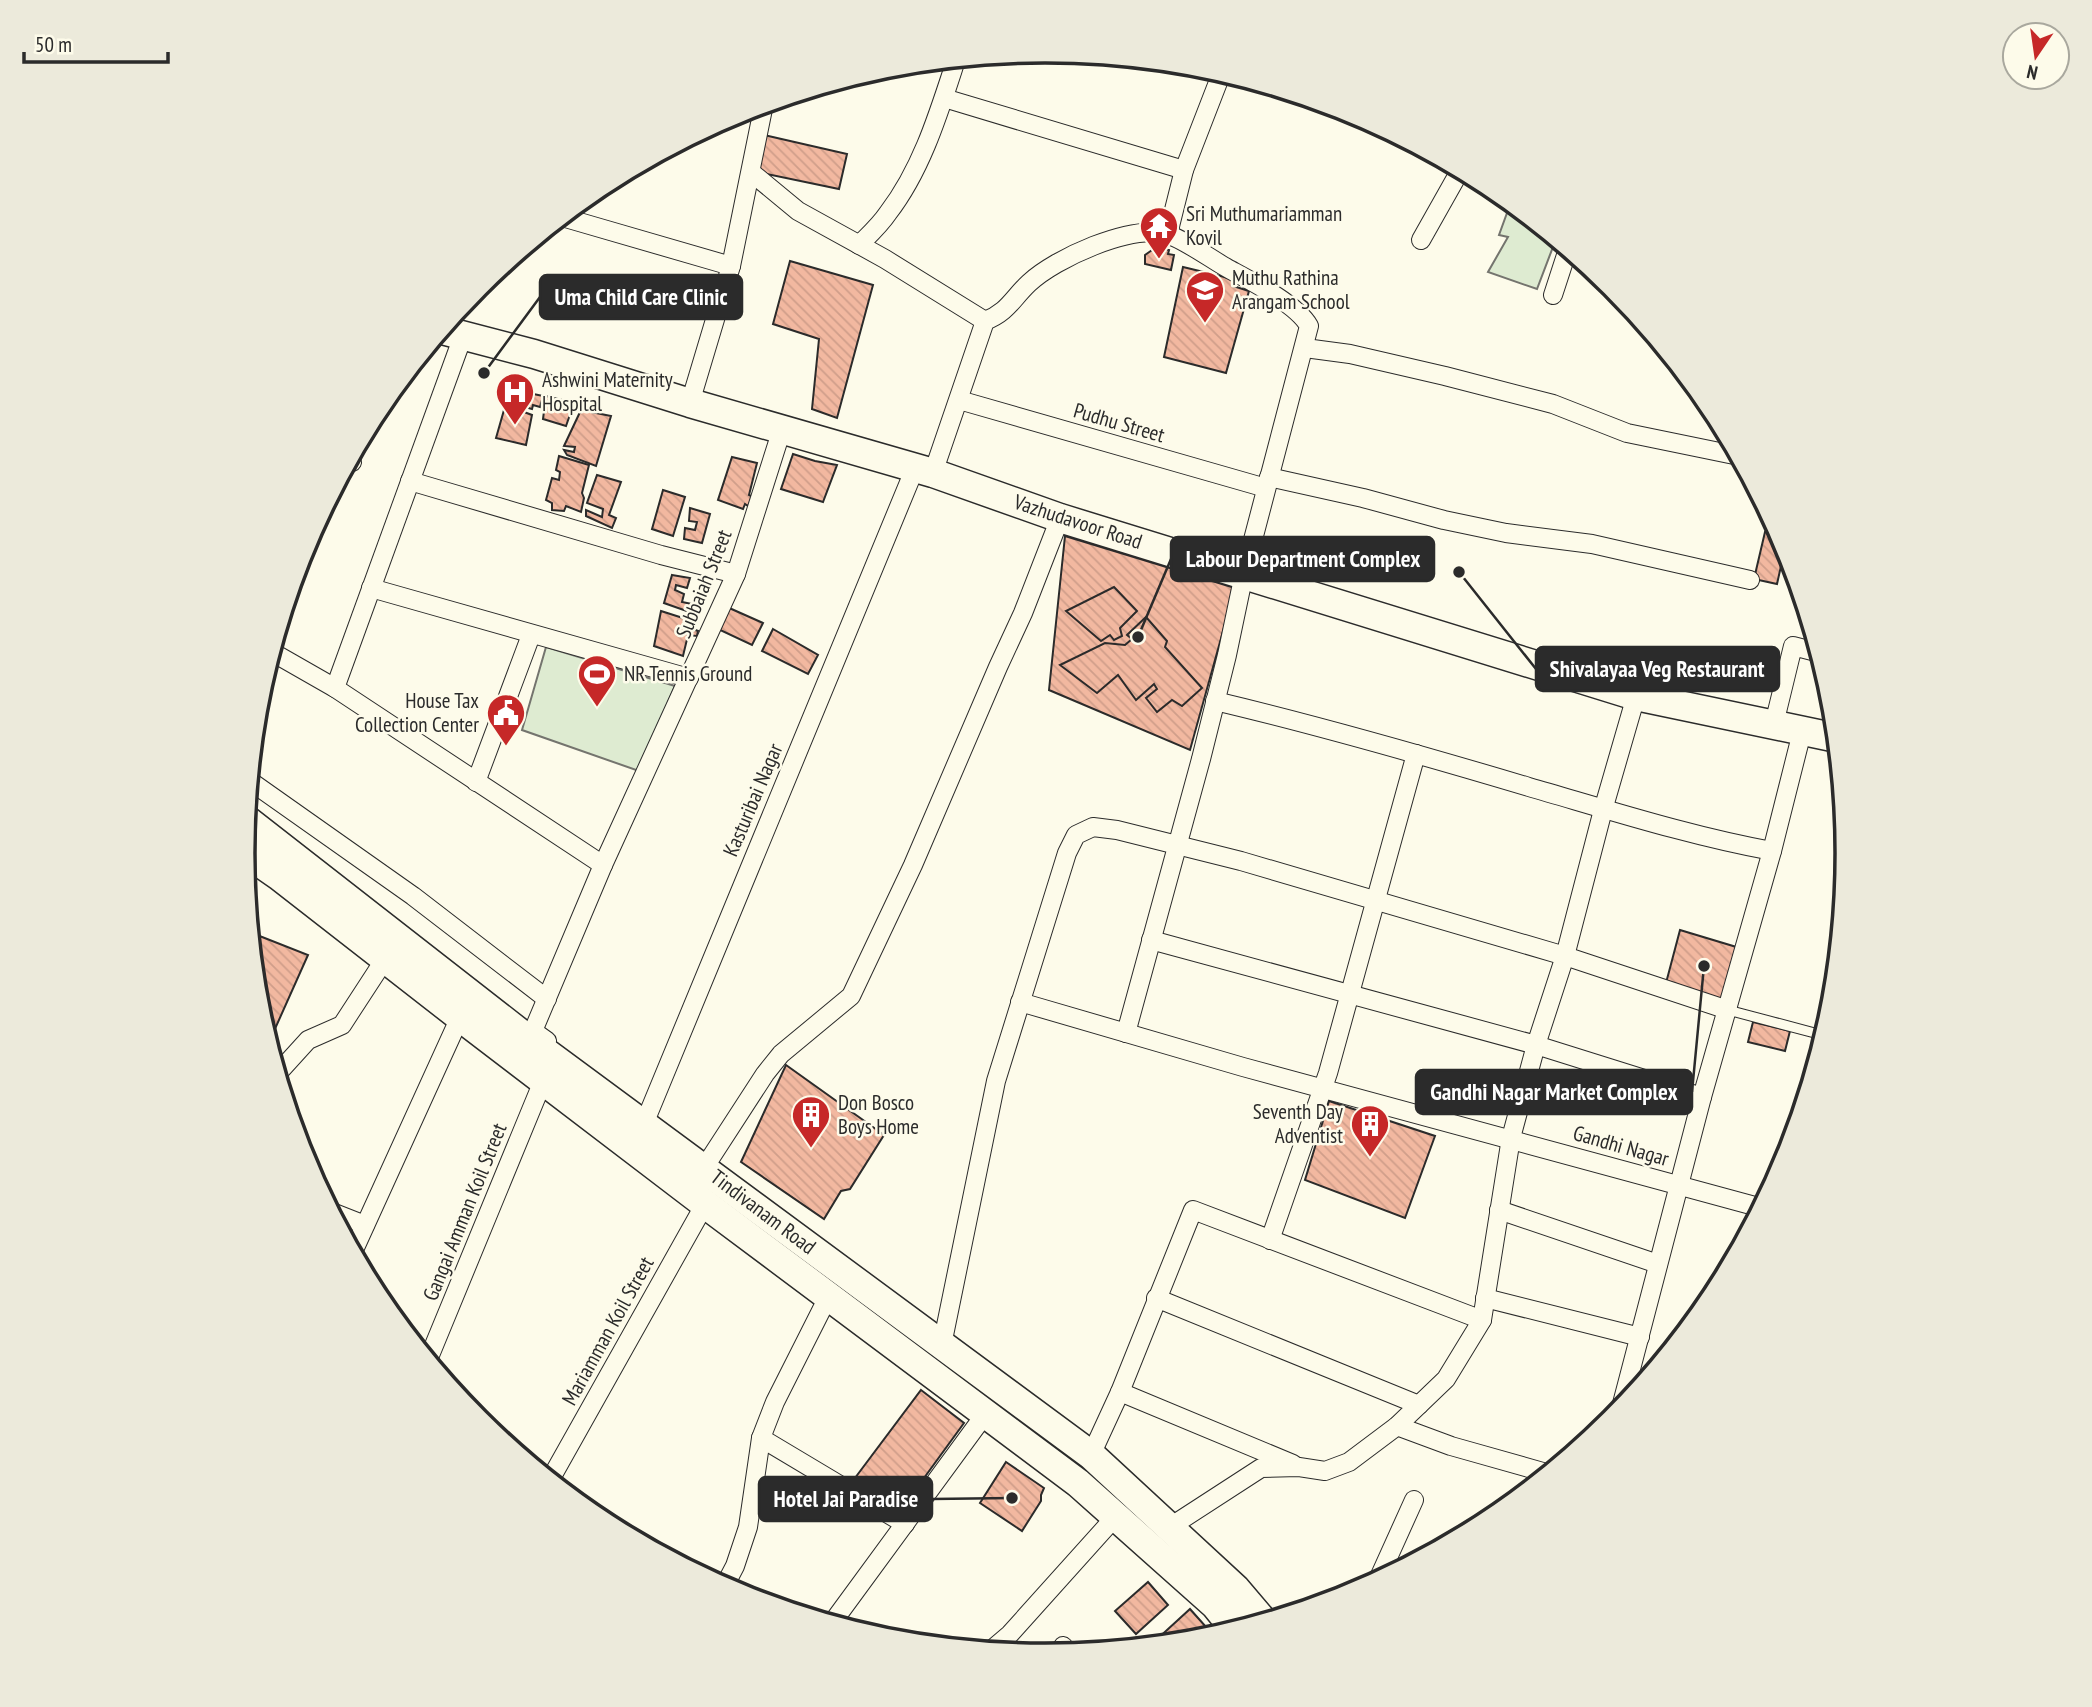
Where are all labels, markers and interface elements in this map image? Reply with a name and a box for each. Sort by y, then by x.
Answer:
scale bar [24,21,168,65]
north arrow [2001,21,2071,91]
text: 50 m [35,31,72,58]
text: N [2024,60,2040,85]
place label: Sri Muthumariamman Kovil [1186,200,1342,251]
temple icon: Sri Muthumariamman Kovil [1138,205,1180,260]
place label: Muthu Rathina Arangam School [1232,264,1350,315]
school or university icon: Muthu Rathina Arangam School [1184,269,1226,324]
callout: Uma Child Care Clinic [540,275,742,319]
text: Uma Child Care Clinic [555,282,727,311]
place label: Ashwini Maternity Hospital [542,366,673,417]
hospital icon: Ashwini Maternity Hospital [494,371,536,426]
street label: Pudhu Street [1071,397,1168,448]
street label: Vazhudavoor Road [1010,488,1146,555]
street label: Subbaiah Street [670,525,738,642]
callout: Labour Department Complex [1171,537,1434,581]
text: Labour Department Complex [1186,544,1420,573]
callout: Shivalayaa Veg Restaurant [1536,647,1779,691]
sports icon: NR Tennis Ground [576,653,618,708]
text: Shivalayaa Veg Restaurant [1550,654,1765,683]
place label: NR Tennis Ground [624,660,752,687]
place label: House Tax Collection Center [355,687,479,738]
public building icon: House Tax Collection Center [485,692,527,747]
street label: Kasturibai Nagar [717,739,789,860]
callout: Gandhi Nagar Market Complex [1416,1070,1692,1114]
text: Gandhi Nagar Market Complex [1430,1077,1678,1106]
place label: Don Bosco Boys Home [838,1089,919,1140]
building icon: Don Bosco Boys Home [790,1094,832,1149]
place label: Seventh Day Adventist [1253,1098,1343,1149]
building icon: Seventh Day Adventist [1349,1103,1391,1158]
street label: Gangai Amman Koil Street [417,1119,513,1305]
street label: Gandhi Nagar [1570,1119,1672,1172]
street label: Tindivanam Road [705,1163,821,1260]
street label: Mariamman Koil Street [556,1251,660,1410]
callout: Hotel Jai Paradise [759,1477,932,1521]
text: Hotel Jai Paradise [774,1484,919,1513]

